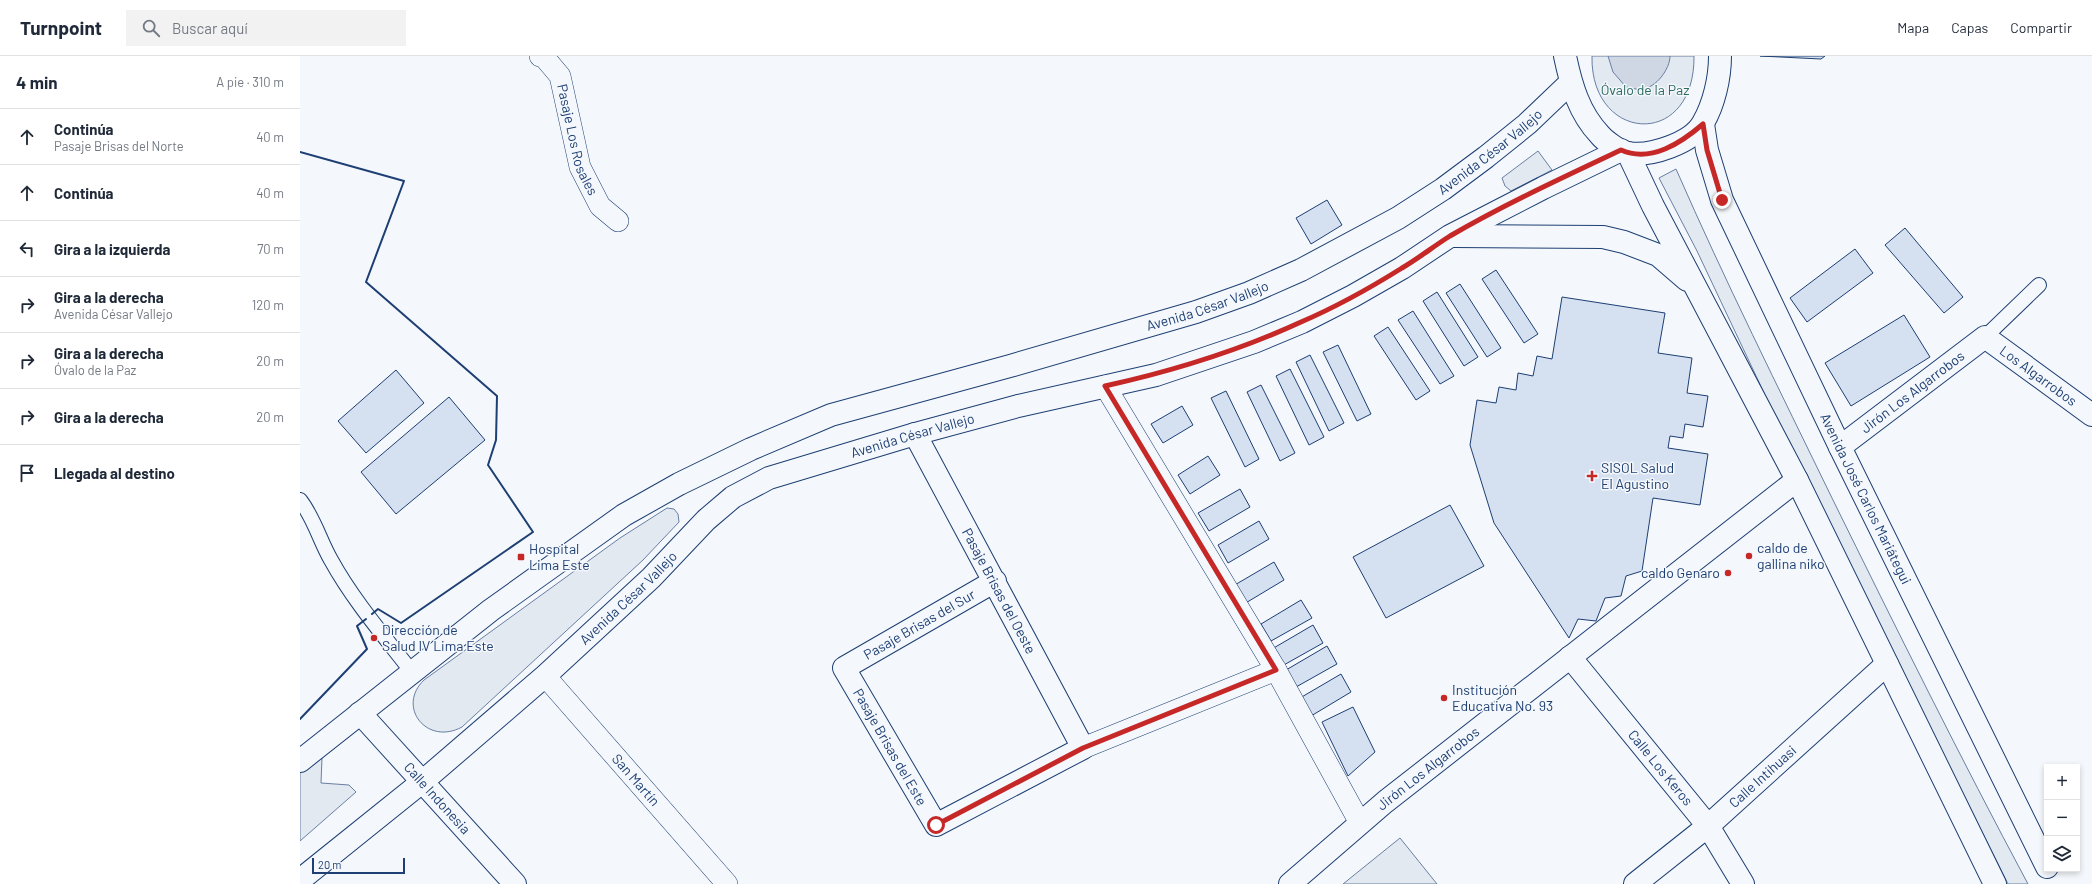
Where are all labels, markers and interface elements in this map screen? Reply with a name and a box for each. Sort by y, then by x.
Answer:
search box [126,10,406,46]
text: Turnpoint [20,16,102,39]
icon: search [140,17,162,39]
text: Buscar aquí [172,19,248,37]
text: Mapa [1897,19,1929,36]
text: Capas [1951,19,1988,36]
text: Compartir [2010,19,2072,36]
text: 4 min [16,72,58,92]
text: A pie · 310 m [216,74,284,90]
park label: Óvalo de la Paz [1601,81,1689,98]
street label: Pasaje Los Rosales [554,82,602,198]
street label: Avenida César Vallejo [1435,105,1545,198]
text: Continúa [54,120,114,138]
icon: ahead [16,126,38,148]
text: 40 m [256,129,284,145]
text: Pasaje Brisas del Norte [54,138,184,154]
icon: ahead [16,182,38,204]
text: Continúa [54,184,114,202]
text: 40 m [256,185,284,201]
route end [1713,191,1731,209]
icon: left [16,238,38,260]
text: Gira a la izquierda [54,240,170,258]
text: 70 m [257,241,284,257]
street label: Avenida César Vallejo [1144,276,1271,334]
text: Gira a la derecha [54,288,164,306]
icon: right [16,294,38,316]
text: 120 m [252,297,284,313]
text: Avenida César Vallejo [54,306,173,322]
street label: Los Algarrobos [1997,342,2081,409]
text: Gira a la derecha [54,344,164,362]
street label: Jirón Los Algarrobos [1857,347,1968,436]
icon: right [16,350,38,372]
text: 20 m [256,353,284,369]
text: Óvalo de la Paz [54,362,136,378]
icon: right [16,406,38,428]
text: Gira a la derecha [54,408,164,426]
text: 20 m [256,409,284,425]
street label: Avenida César Vallejo [848,409,976,461]
street label: Avenida José Carlos Mariátegui [1817,410,1915,587]
place label: SISOL Salud El Agustino [1601,459,1674,492]
icon: arrive [16,462,38,484]
text: Llegada al destino [54,464,175,482]
marker: SISOL Salud El Agustino [1586,470,1598,482]
street label: Pasaje Brisas del Oeste [959,525,1040,657]
place label: caldo de gallina niko [1757,539,1825,572]
place label: Hospital Lima Este [529,540,590,573]
street label: Avenida César Vallejo [576,547,680,648]
marker: caldo de gallina niko [1744,551,1754,561]
marker: Hospital Lima Este [516,552,526,562]
place label: caldo Genaro [1641,564,1720,581]
marker: caldo Genaro [1723,568,1733,578]
street label: Pasaje Brisas del Sur [860,585,978,663]
place label: Dirección de Salud IV Lima Este [382,621,494,654]
marker: Dirección de Salud IV Lima Este [369,633,379,643]
place label: Institución Educativa No. 93 [1452,681,1553,714]
street label: Pasaje Brisas del Este [850,685,931,808]
marker: Institución Educativa No. 93 [1439,693,1449,703]
street label: Jirón Los Algarrobos [1373,722,1483,814]
street label: Calle Los Keros [1625,726,1697,809]
street label: Calle Intihuasi [1725,741,1799,811]
street label: San Martín [609,750,664,809]
street label: Calle Indonesia [401,758,474,837]
map controls [2044,764,2080,872]
button: + [2044,764,2080,800]
button: − [2044,800,2080,836]
route start [927,816,945,834]
button: layers [2044,836,2080,872]
scale bar [312,856,405,875]
text: 20 m [318,858,341,871]

